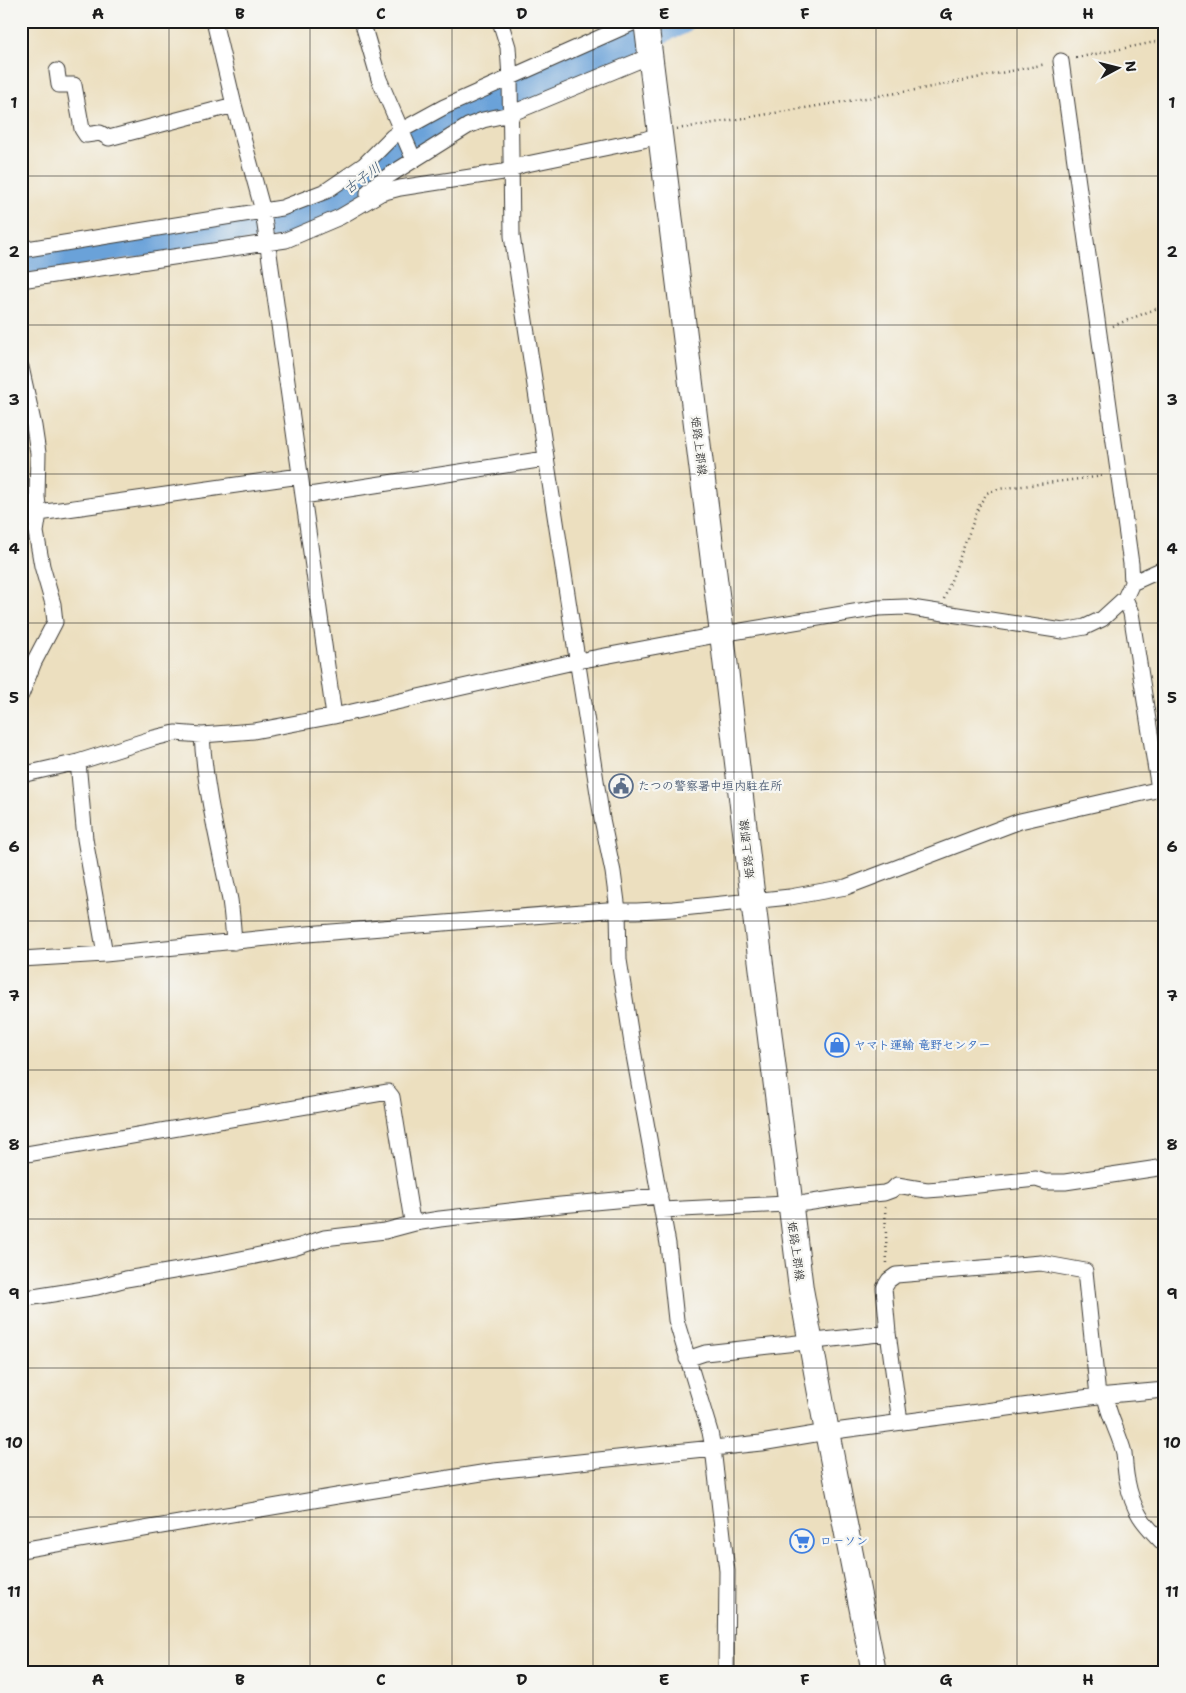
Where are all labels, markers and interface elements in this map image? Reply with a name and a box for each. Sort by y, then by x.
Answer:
text: A [92,3,104,24]
text: B [235,3,245,24]
text: C [376,3,386,24]
text: D [516,3,528,24]
text: E [659,3,669,24]
text: F [800,3,810,24]
text: G [940,3,953,24]
text: H [1082,3,1094,24]
north arrow [1094,42,1144,92]
text: N [1121,60,1141,73]
text: 1 [10,92,18,113]
text: 1 [1168,92,1176,113]
water label: 古子川 [340,158,384,198]
text: 2 [8,241,20,262]
text: 2 [1166,241,1178,262]
text: 3 [8,389,20,410]
text: 3 [1166,389,1178,410]
street label: 姫路上郡線 [687,415,711,477]
text: 4 [8,538,20,559]
text: 4 [1166,538,1178,559]
text: 5 [9,687,19,708]
text: 5 [1167,687,1177,708]
public building icon: たつの警察署中垣内駐在所 [608,773,634,799]
place label: たつの警察署中垣内駐在所 [638,778,783,794]
street label: 姫路上郡線 [736,818,758,880]
text: 6 [8,836,20,857]
text: 6 [1166,836,1178,857]
text: 7 [8,985,20,1006]
text: 7 [1166,985,1178,1006]
shop icon: ヤマト運輸 竜野センター [824,1032,850,1058]
place label: ヤマト運輸 竜野センター [854,1037,990,1053]
text: 8 [8,1134,20,1155]
text: 8 [1166,1134,1178,1155]
street label: 姫路上郡線 [784,1220,808,1282]
text: 9 [8,1283,20,1304]
text: 9 [1166,1283,1178,1304]
text: 10 [5,1432,23,1453]
text: 10 [1163,1432,1181,1453]
supermarket icon: ローソン [789,1528,815,1554]
place label: ローソン [820,1533,868,1549]
text: 11 [7,1581,21,1602]
text: 11 [1165,1581,1179,1602]
text: A [92,1669,104,1690]
text: B [235,1669,245,1690]
text: C [376,1669,386,1690]
text: D [516,1669,528,1690]
text: E [659,1669,669,1690]
text: F [800,1669,810,1690]
text: G [940,1669,953,1690]
text: H [1082,1669,1094,1690]

